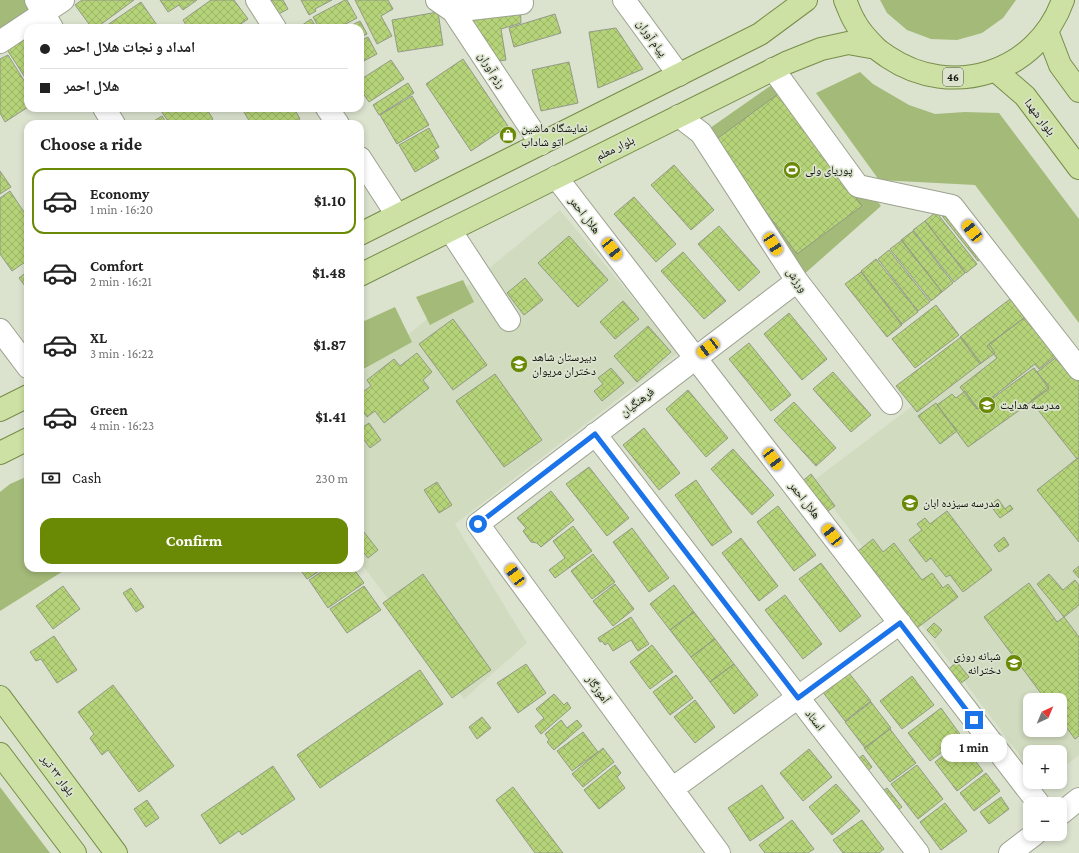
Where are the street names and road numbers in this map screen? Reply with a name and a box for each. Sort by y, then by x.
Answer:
street label: پیام آوران [633,17,670,60]
street label: رزم آوران [474,49,509,92]
road number: 46 [943,68,963,86]
street label: بلوار شهدا [1021,96,1058,138]
street label: بلوار معلم [593,133,637,164]
street label: هلال احمر [566,193,604,236]
street label: ورزش [784,265,810,295]
street label: فرهنگیان [617,385,657,420]
street label: هلال احمر [786,478,824,521]
street label: آموزگار [583,671,613,707]
street label: استاد [802,707,828,734]
street label: بلوار ۲۳ تیر [37,751,78,799]

